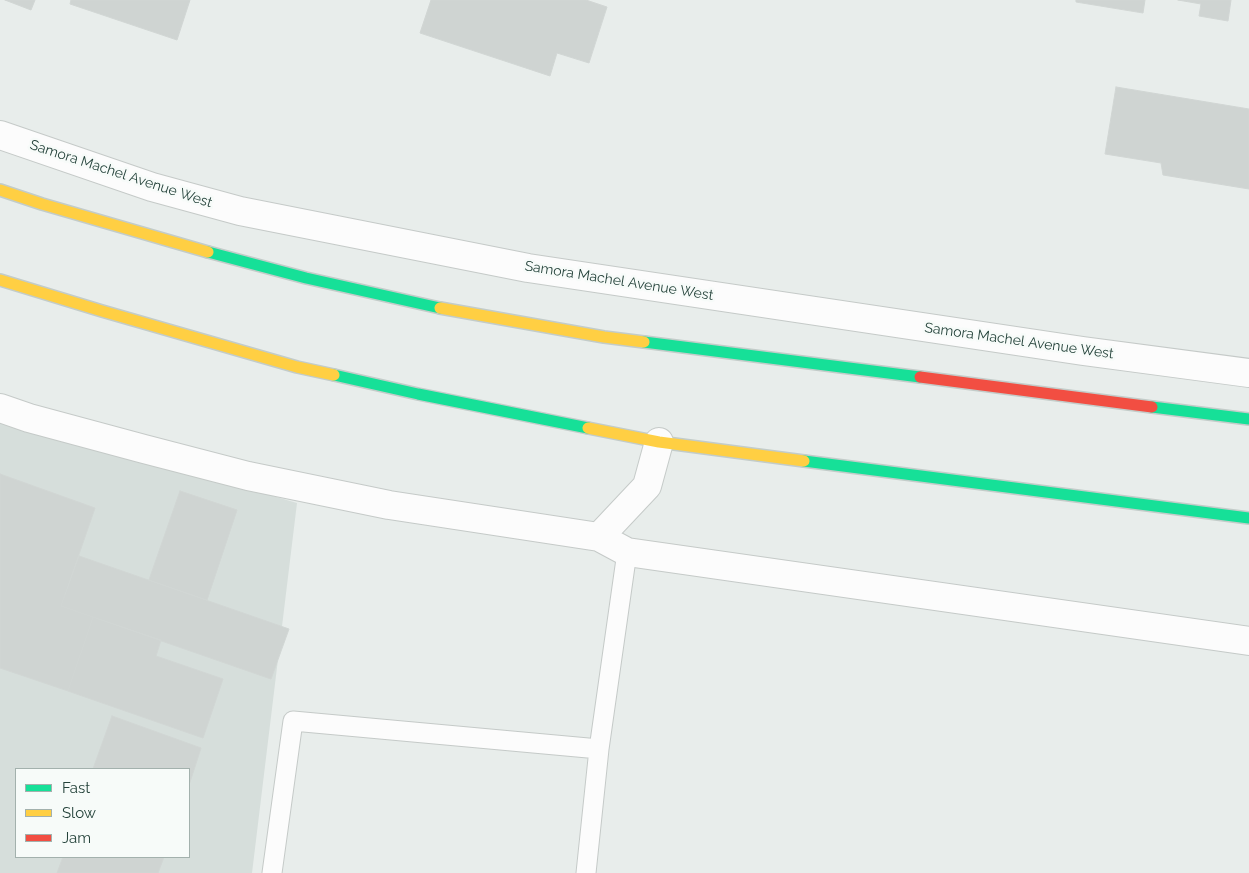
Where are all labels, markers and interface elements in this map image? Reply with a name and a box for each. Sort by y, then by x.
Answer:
street label: Samora Machel Avenue West [28,137,214,211]
street label: Samora Machel Avenue West [523,258,715,304]
street label: Samora Machel Avenue West [923,319,1115,363]
legend [15,768,190,858]
text: Fast [62,779,90,797]
text: Slow [62,804,96,822]
text: Jam [62,829,91,847]

